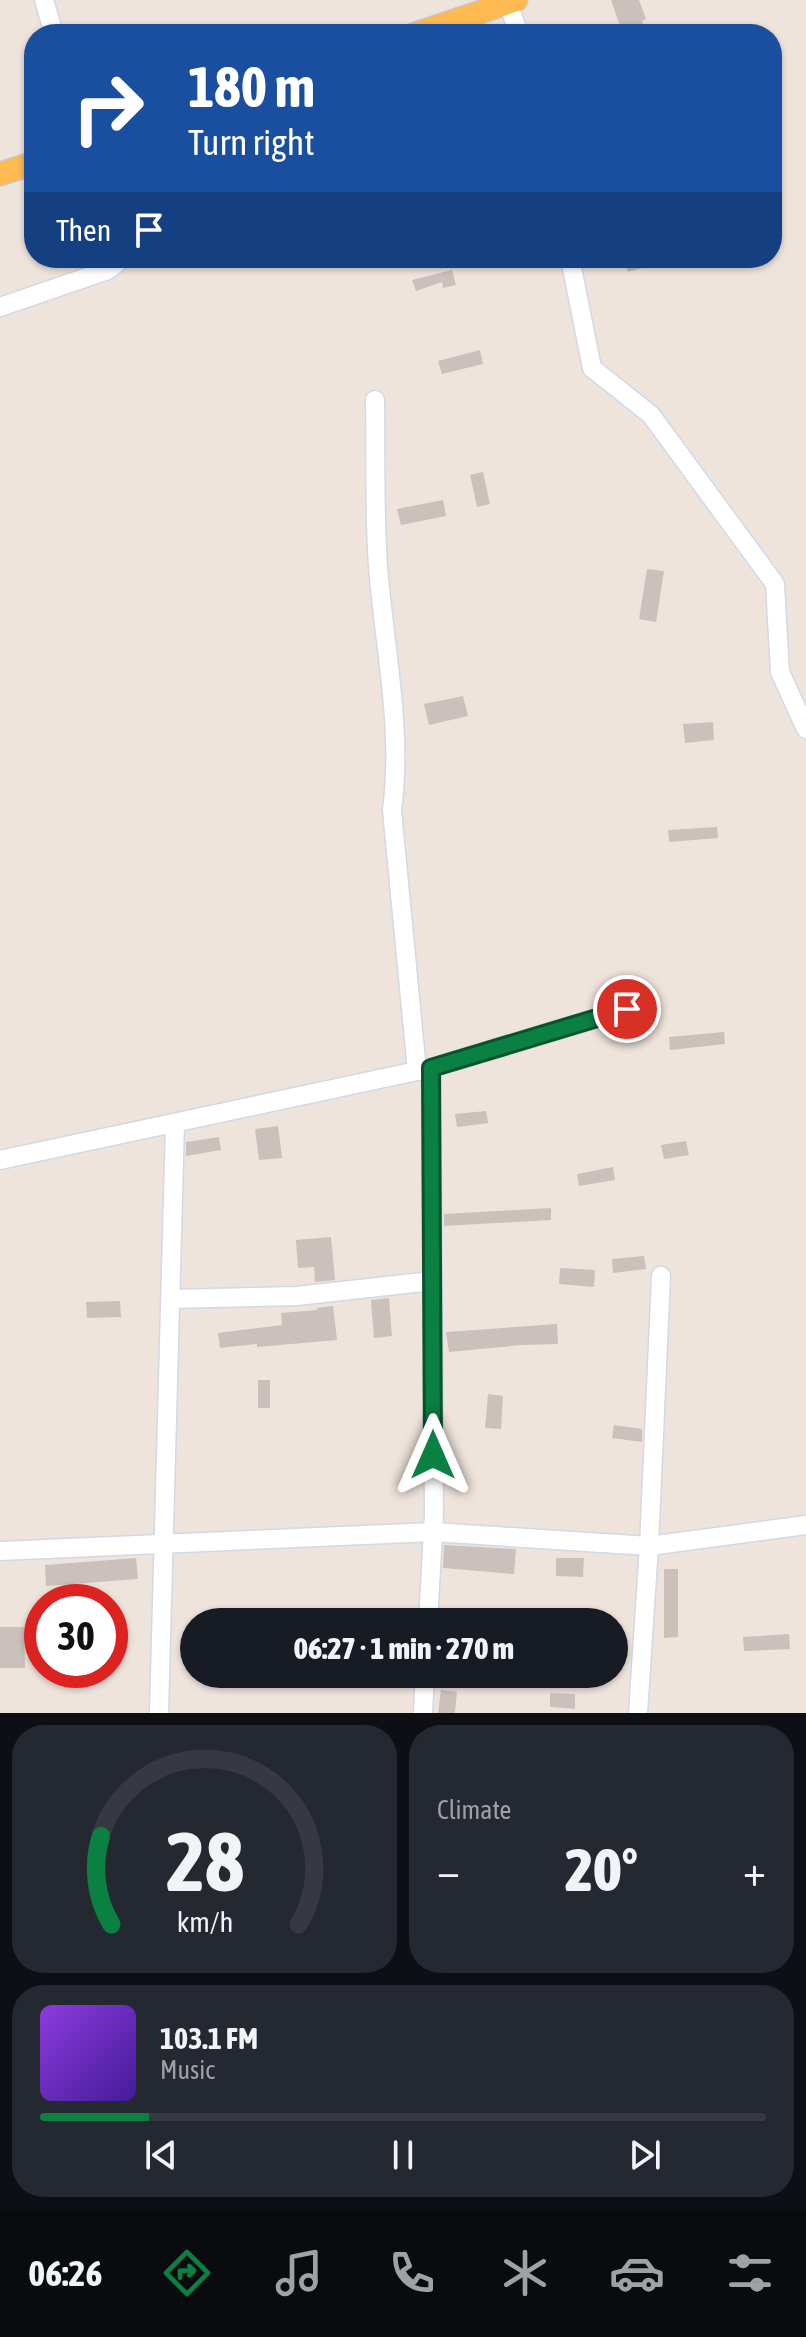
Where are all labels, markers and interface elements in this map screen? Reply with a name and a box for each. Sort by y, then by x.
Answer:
text: 180 m [188,55,315,119]
icon: right [56,56,160,160]
text: Turn right [188,121,315,163]
icon: arrive [127,208,171,252]
text: Then [56,213,111,247]
pin [593,975,661,1043]
icon: arrive [605,987,649,1031]
position arrow [391,1413,475,1497]
speed limit sign: 30 [24,1584,128,1688]
text: 06:27 · 1 min · 270 m [294,1631,514,1665]
text: Climate [437,1795,511,1825]
text: 28 [165,1813,244,1909]
text: 20° [565,1835,638,1904]
text: − [437,1845,460,1895]
text: + [743,1845,766,1895]
text: km/h [176,1905,233,1938]
text: 103.1 FM [160,2021,258,2055]
text: Music [160,2055,215,2085]
icon: previous [139,2133,183,2177]
icon: pause [381,2133,425,2177]
icon: next [623,2133,667,2177]
icon: directions [159,2245,215,2301]
icon: music [271,2245,327,2301]
icon: phone [384,2245,440,2301]
icon: climate [497,2245,553,2301]
icon: car [609,2245,665,2301]
icon: filters [722,2245,778,2301]
text: 06:26 [28,2252,102,2294]

